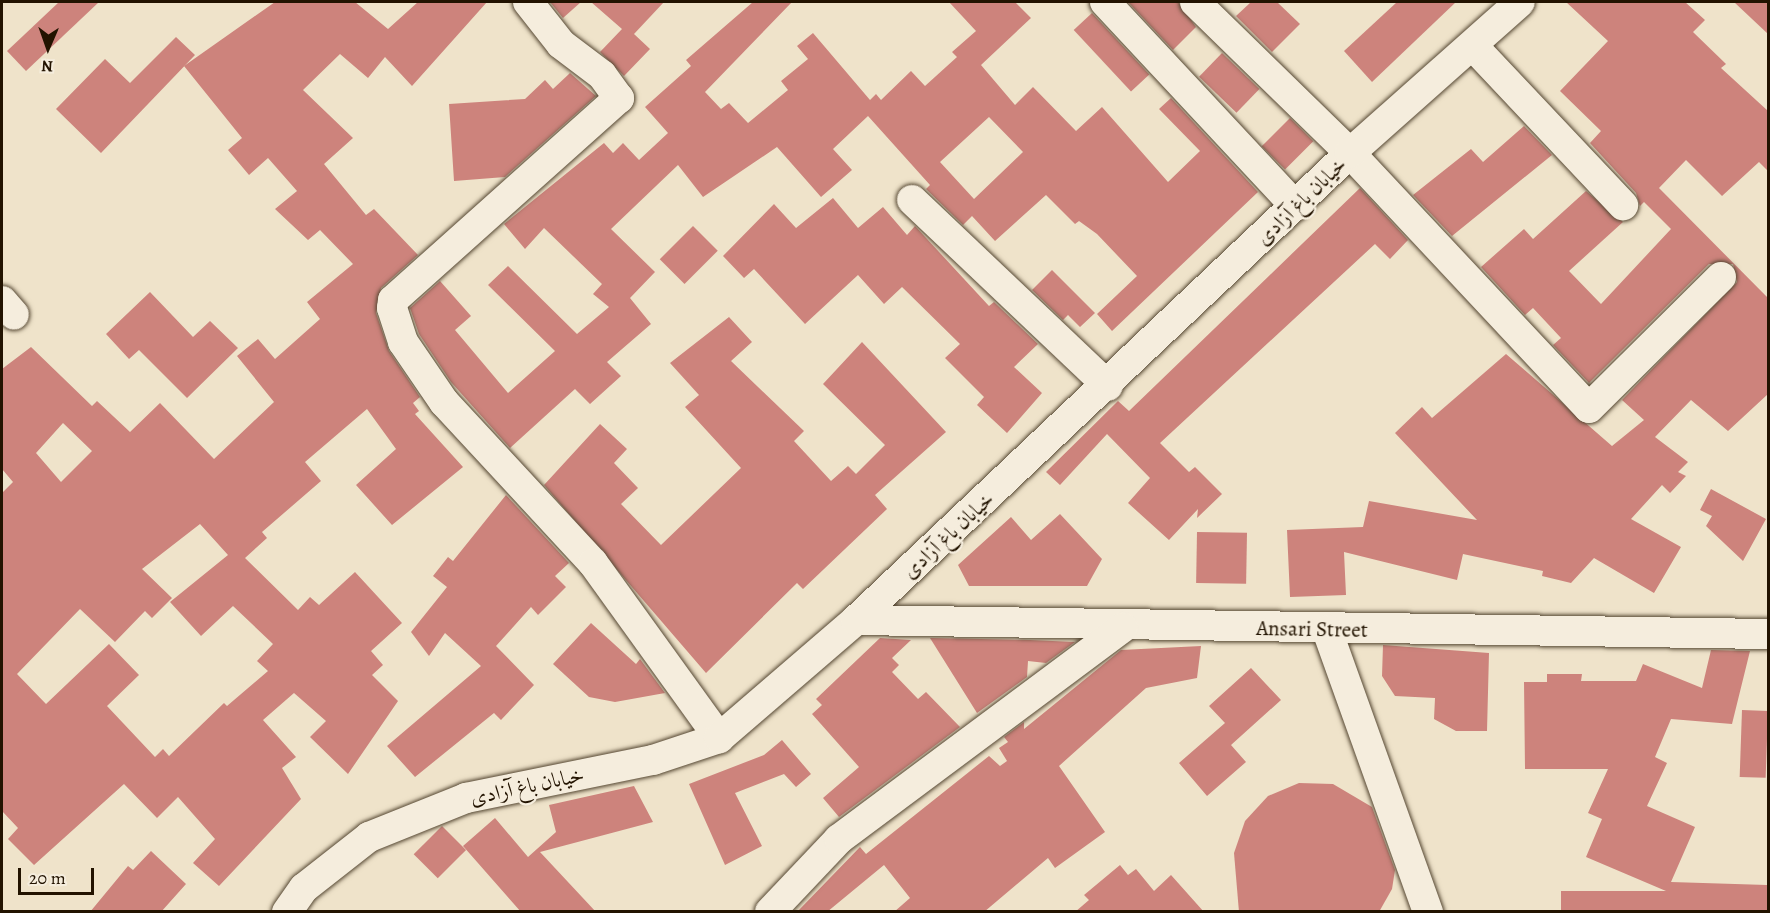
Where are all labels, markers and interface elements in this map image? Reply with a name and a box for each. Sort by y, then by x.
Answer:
north arrow [18,18,78,78]
text: N [41,55,54,77]
street label: خیابان باغ آزادی [1251,152,1351,250]
street label: خیابان باغ آزادی [897,486,999,584]
street label: Ansari Street [1256,615,1368,643]
street label: خیابان باغ آزادی [468,762,586,810]
scale bar [21,856,98,894]
text: 20 m [29,866,66,890]

